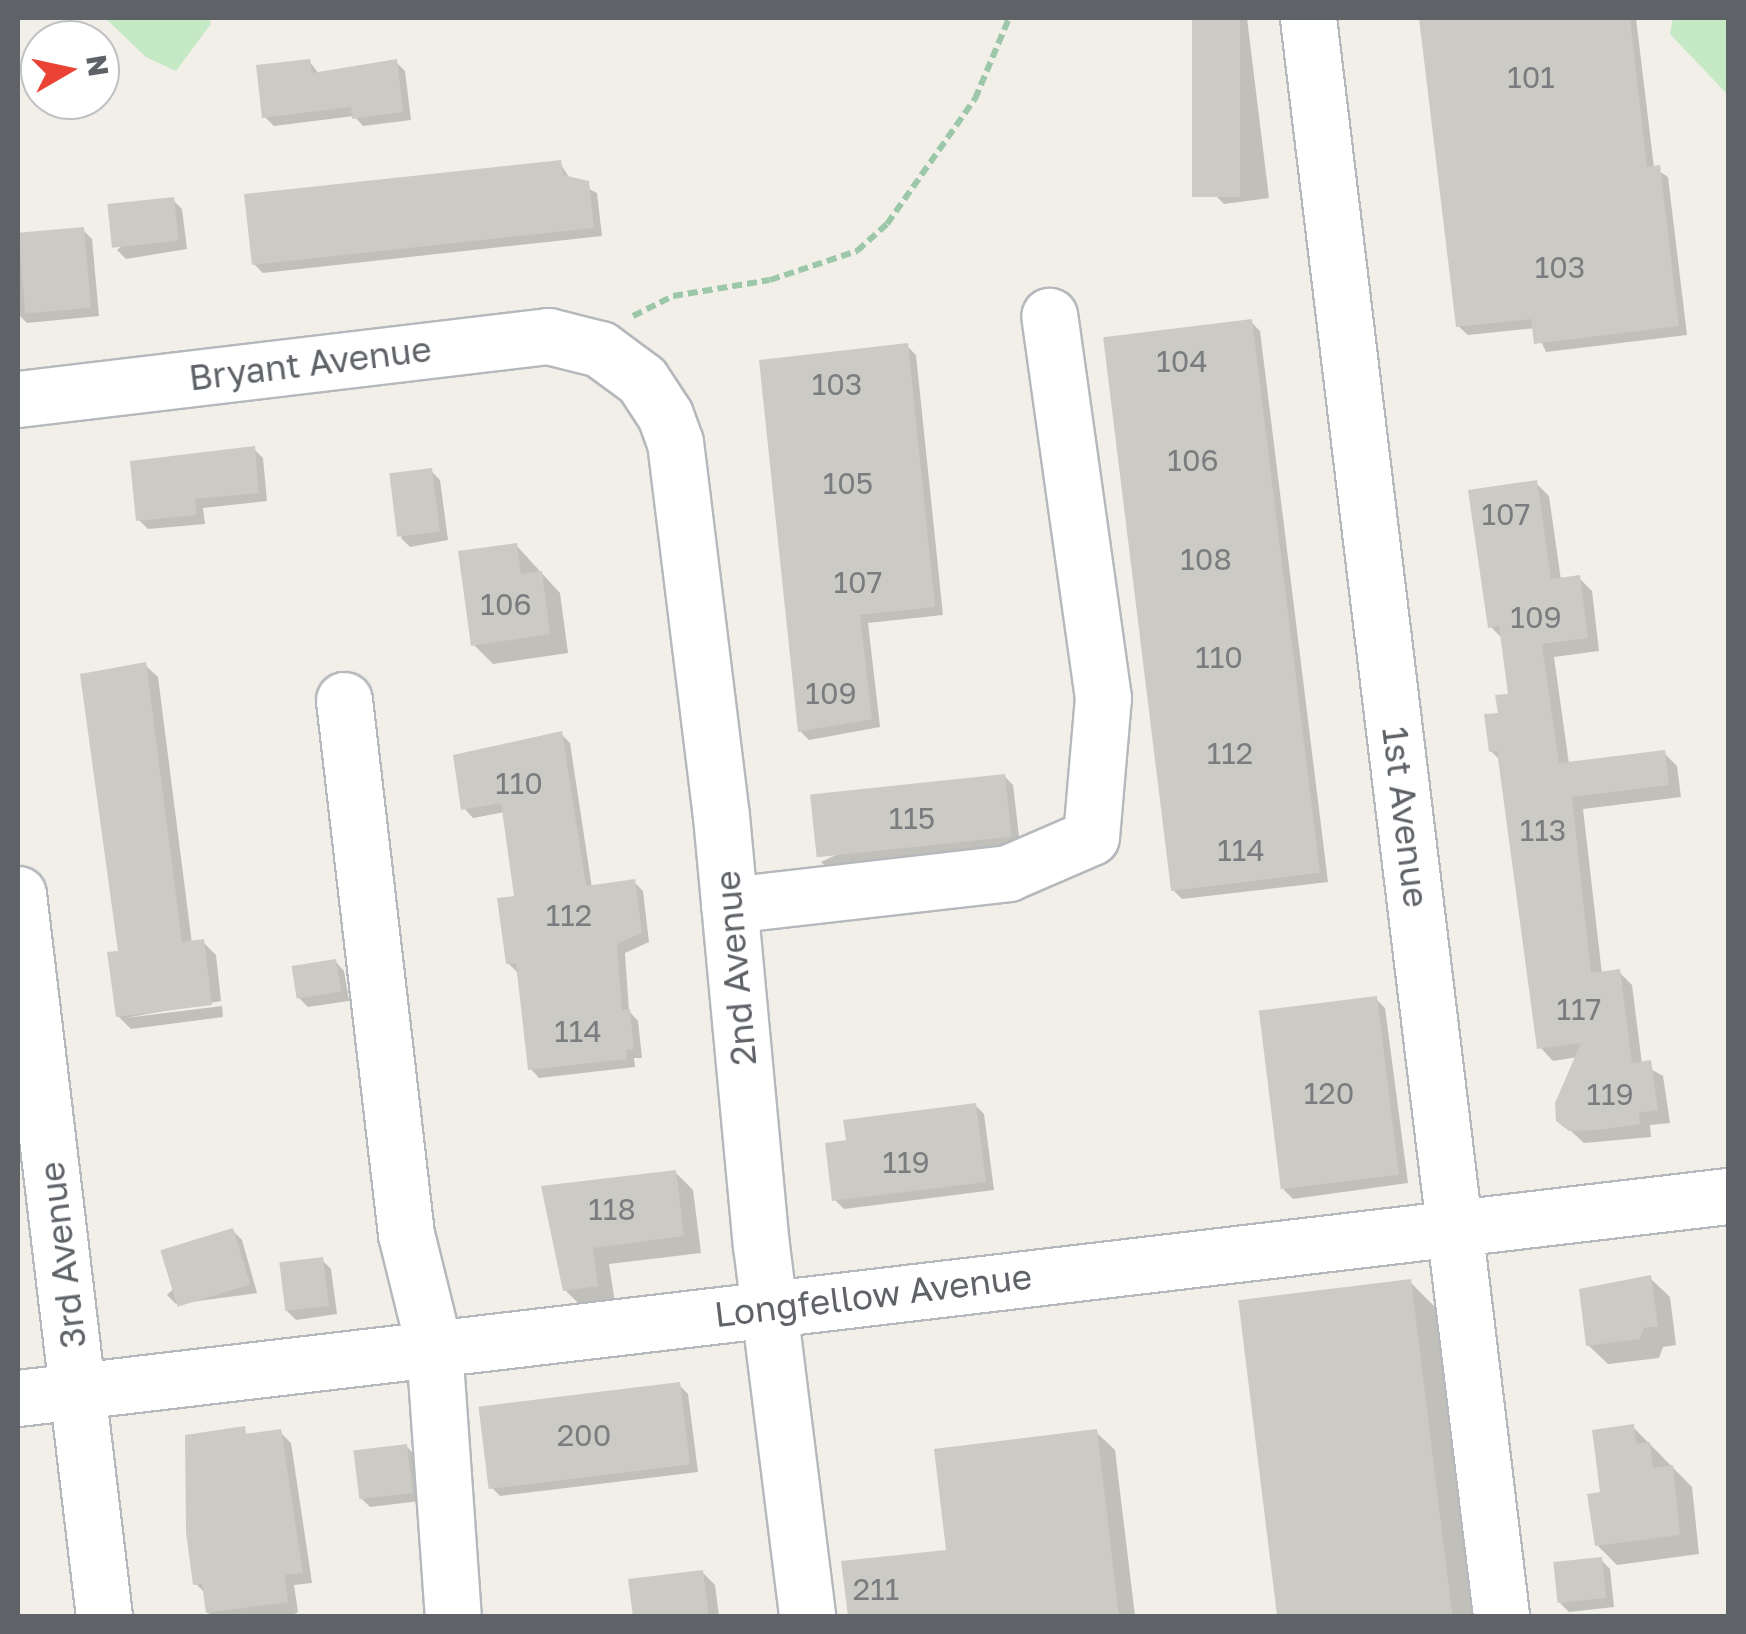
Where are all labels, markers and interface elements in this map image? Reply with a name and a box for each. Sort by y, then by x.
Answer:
north arrow [20,20,120,120]
text: N [80,52,116,79]
house number: 101 [1507,59,1555,95]
house number: 103 [1535,249,1585,285]
street label: Bryant Avenue [186,327,434,399]
house number: 104 [1156,343,1208,379]
house number: 103 [812,366,862,402]
house number: 106 [1167,442,1219,478]
house number: 105 [823,465,873,501]
house number: 107 [1481,496,1531,532]
house number: 108 [1180,541,1232,577]
house number: 107 [833,564,883,600]
house number: 106 [480,586,532,622]
house number: 109 [1510,599,1562,635]
house number: 110 [1195,639,1243,675]
house number: 109 [805,675,857,711]
street label: 1st Avenue [1374,724,1438,910]
house number: 112 [1207,735,1253,771]
house number: 110 [495,765,543,801]
house number: 115 [889,800,935,836]
house number: 113 [1520,812,1566,848]
house number: 114 [1217,832,1265,868]
street label: 2nd Avenue [706,869,764,1067]
house number: 112 [546,897,592,933]
house number: 117 [1557,991,1601,1027]
house number: 114 [554,1013,602,1049]
house number: 120 [1304,1075,1354,1111]
house number: 119 [1586,1076,1634,1112]
house number: 119 [882,1144,930,1180]
street label: 3rd Avenue [30,1159,94,1351]
house number: 118 [588,1191,636,1227]
street label: Longfellow Avenue [712,1255,1034,1335]
house number: 200 [557,1417,611,1453]
house number: 211 [853,1571,899,1607]

